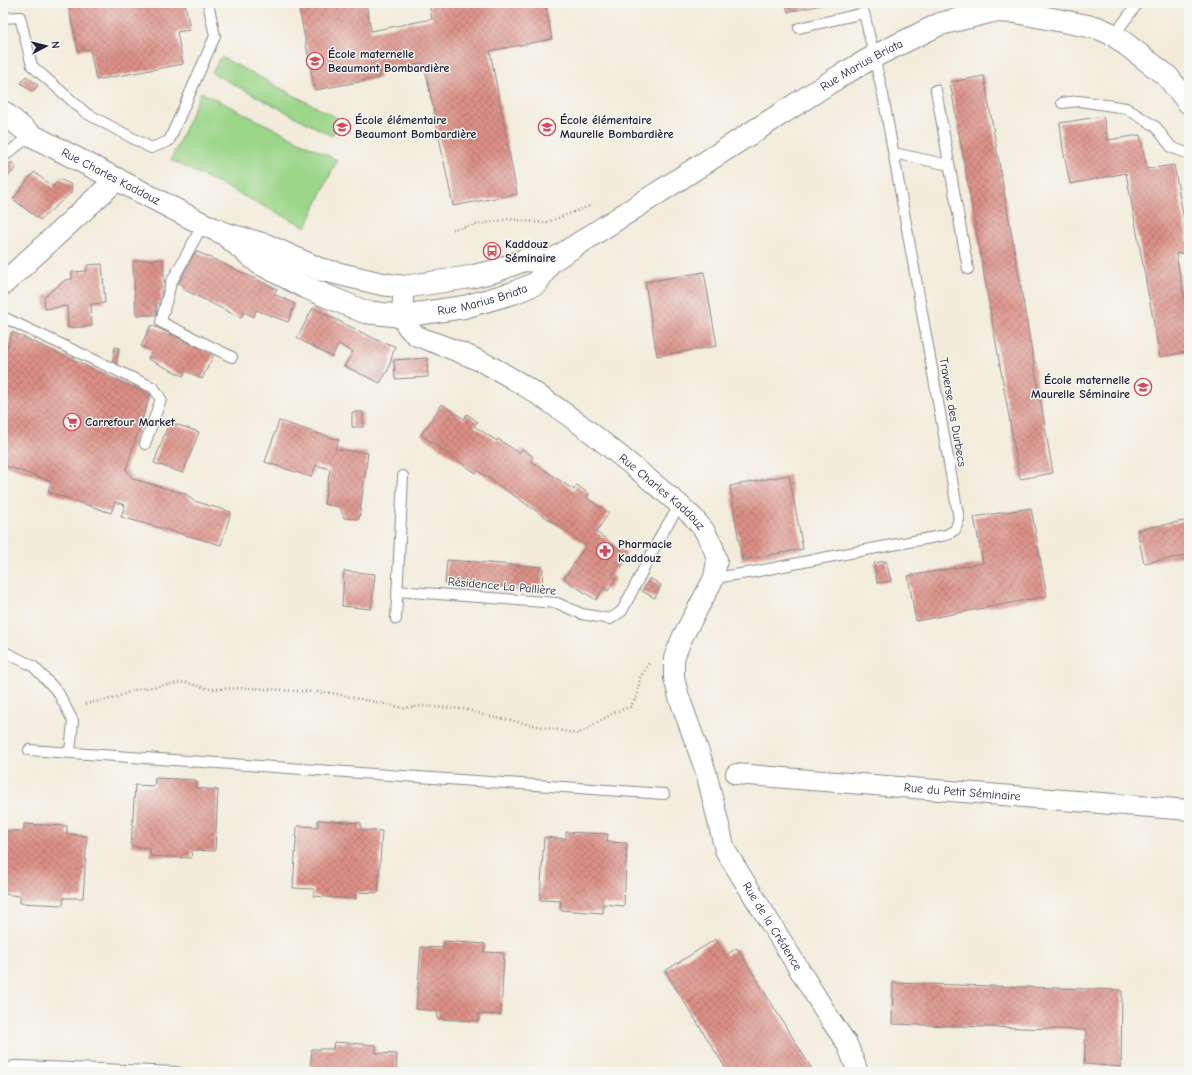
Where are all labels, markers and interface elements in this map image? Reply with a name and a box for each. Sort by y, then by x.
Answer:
north arrow [26,26,66,66]
street label: Rue Marius Briata [818,36,905,94]
text: N [49,40,62,49]
place label: École maternelle Beaumont Bombardière [328,47,450,75]
school or university icon: École maternelle Beaumont Bombardière [305,51,325,71]
place label: École élémentaire Beaumont Bombardière [355,113,477,141]
place label: École élémentaire Maurelle Bombardière [560,113,674,141]
school or university icon: École élémentaire Beaumont Bombardière [332,117,352,137]
school or university icon: École élémentaire Maurelle Bombardière [537,117,557,137]
street label: Rue Charles Kaddouz [59,145,163,208]
place label: Kaddouz Séminaire [505,237,556,265]
bus stop icon: Kaddouz Séminaire [482,241,502,261]
street label: Rue Marius Briata [436,281,529,318]
street label: Traverse des Durbecs [937,356,969,468]
place label: École maternelle Maurelle Séminaire [1031,373,1130,401]
school or university icon: École maternelle Maurelle Séminaire [1133,377,1153,397]
supermarket icon: Carrefour Market [62,412,82,432]
place label: Carrefour Market [85,415,176,429]
street label: Rue Charles Kaddouz [616,451,708,533]
place label: Pharmacie Kaddouz [618,537,672,565]
pharmacy icon: Pharmacie Kaddouz [595,541,615,561]
street label: Résidence La Pallière [447,574,557,598]
street label: Rue du Petit Séminaire [903,780,1021,804]
street label: Rue de la Crédence [740,880,805,973]

